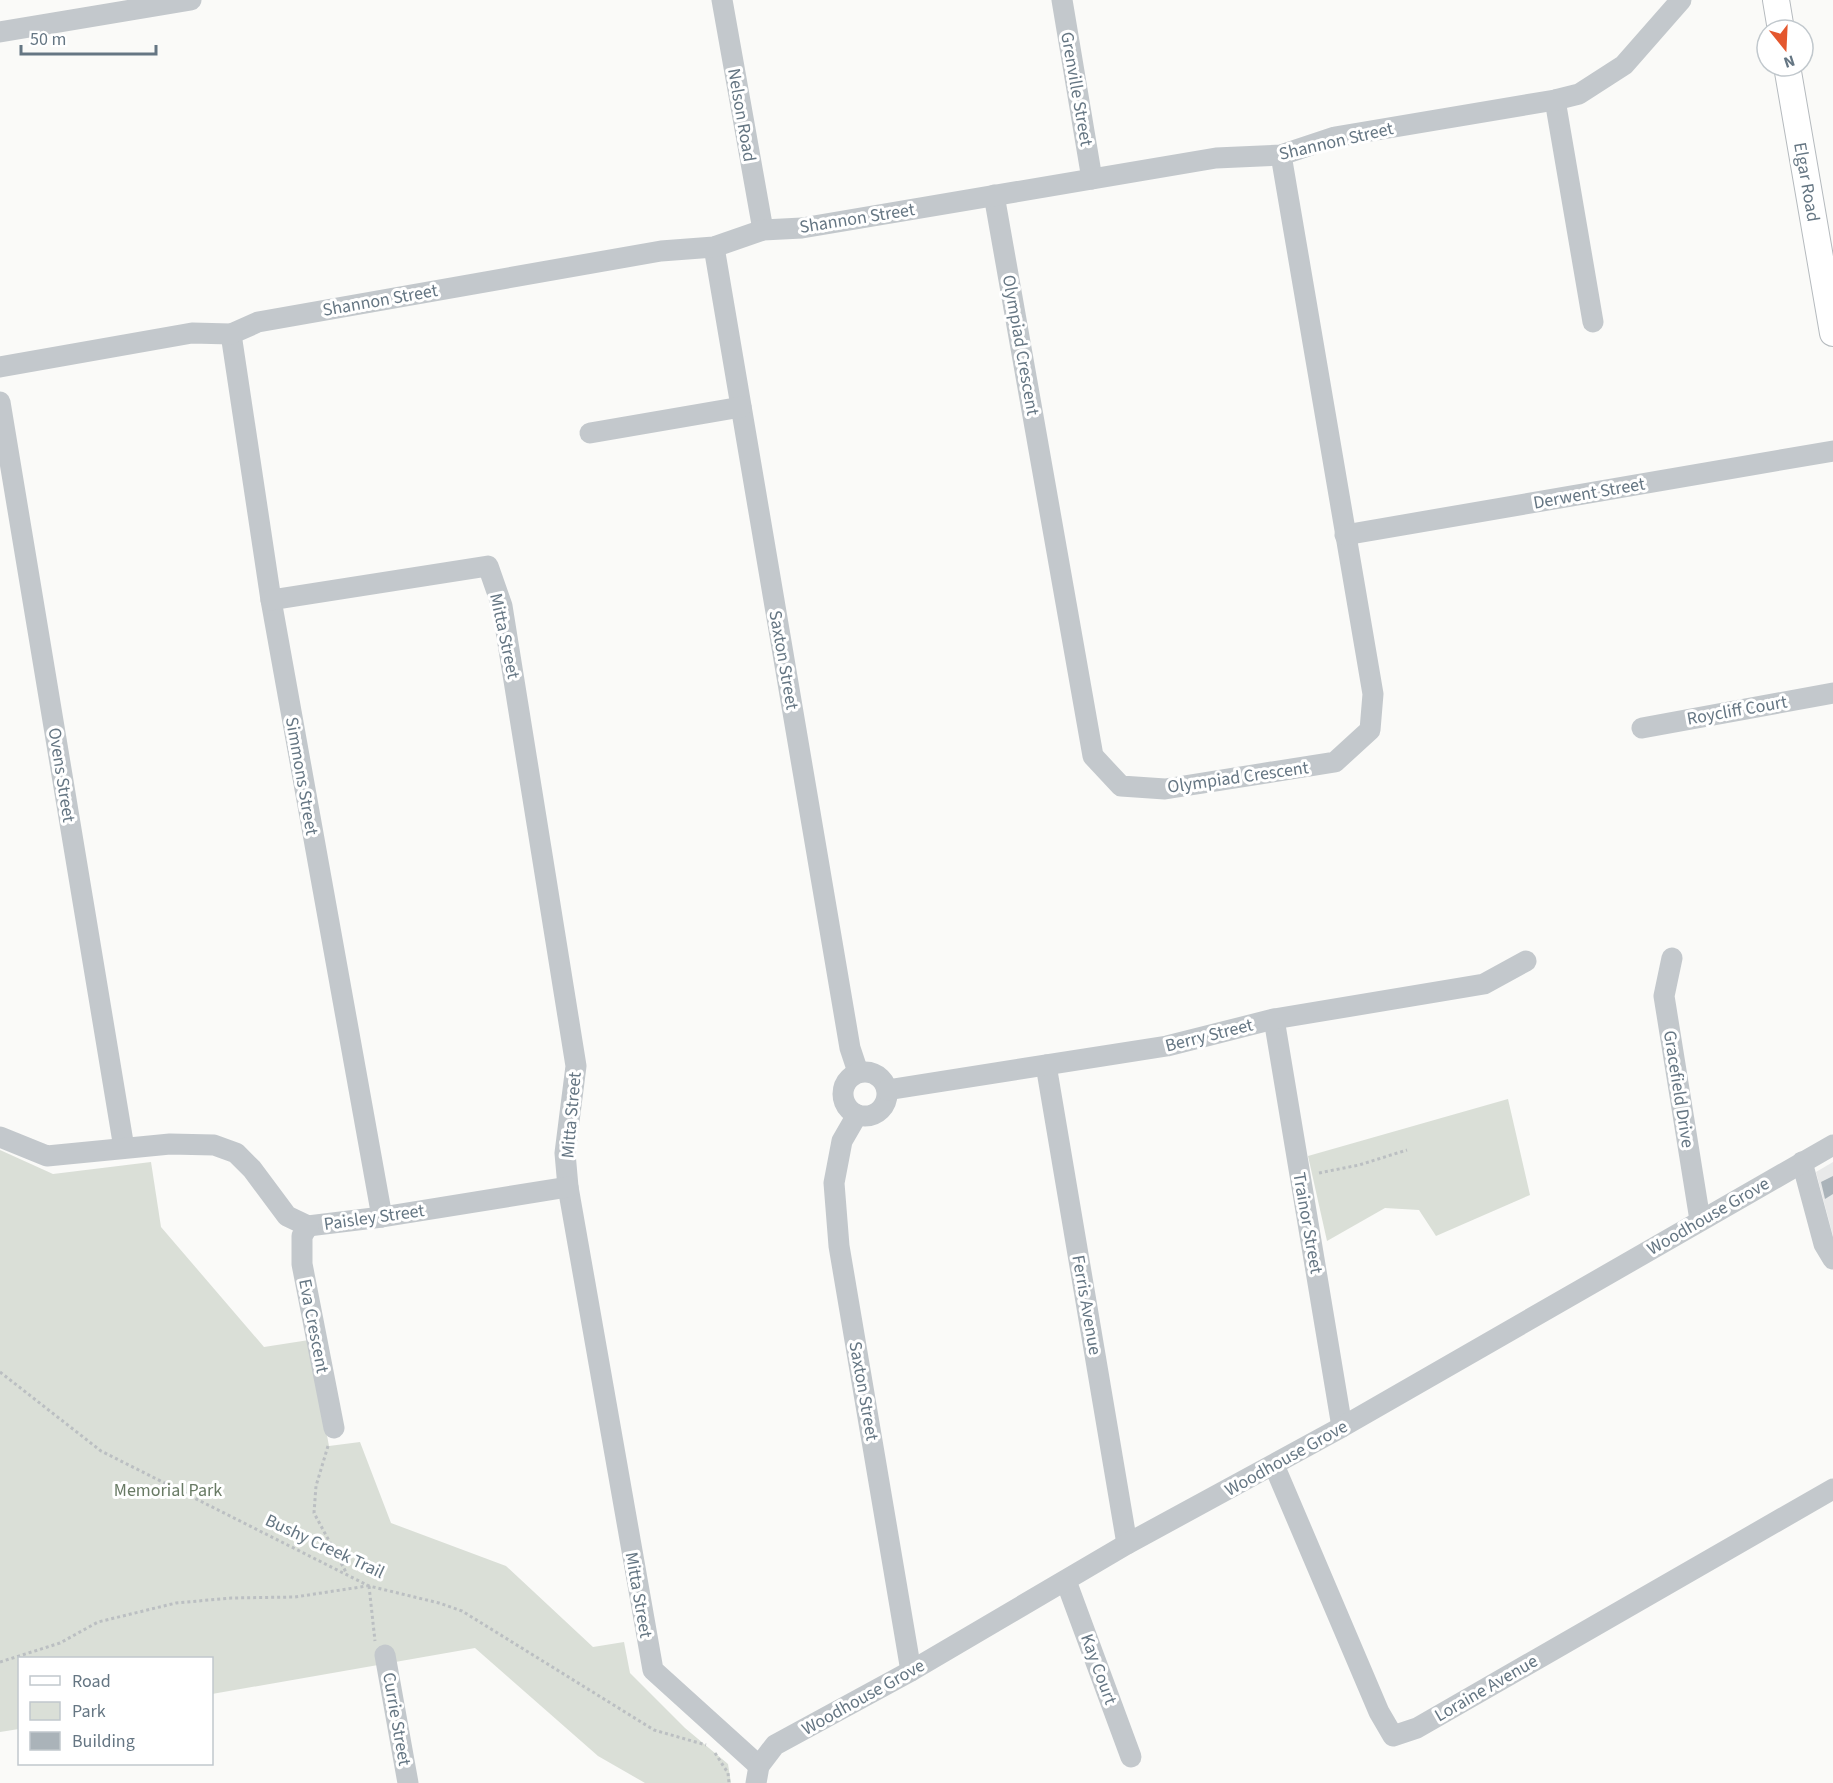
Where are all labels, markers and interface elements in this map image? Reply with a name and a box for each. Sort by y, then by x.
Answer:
scale bar [21,18,156,56]
north arrow [1755,18,1815,78]
text: 50 m [30,27,66,52]
street label: Grenville Street [1054,30,1099,148]
text: N [1781,49,1798,73]
street label: Nelson Road [721,66,762,164]
street label: Shannon Street [1277,116,1396,167]
street label: Elgar Road [1787,140,1826,224]
street label: Shannon Street [798,197,917,240]
street label: Olympiad Crescent [996,273,1045,417]
street label: Shannon Street [321,278,440,323]
street label: Derwent Street [1531,471,1647,516]
street label: Mitta Street [483,591,526,681]
street label: Saxton Street [762,608,805,712]
street label: Roycliff Court [1685,689,1789,732]
street label: Simmons Street [279,715,324,837]
street label: Ovens Street [42,726,81,824]
street label: Olympiad Crescent [1166,755,1310,800]
street label: Berry Street [1163,1013,1256,1058]
street label: Gracefield Drive [1657,1029,1700,1150]
street label: Mitta Street [555,1071,588,1159]
street label: Trainor Street [1286,1170,1329,1276]
street label: Woodhouse Grove [1643,1171,1774,1262]
street label: Paisley Street [322,1198,426,1237]
street label: Ferris Avenue [1065,1253,1108,1357]
street label: Eva Crescent [292,1277,335,1375]
street label: Saxton Street [842,1339,885,1443]
street label: Woodhouse Grove [1220,1414,1352,1503]
park label: Memorial Park [114,1478,222,1503]
street label: Bushy Creek Trail [261,1508,389,1585]
street label: Mitta Street [619,1550,658,1640]
street label: Kay Court [1074,1630,1123,1708]
street label: Loraine Avenue [1430,1649,1543,1728]
street label: Woodhouse Grove [797,1653,929,1742]
legend [18,1657,213,1765]
text: Road [72,1669,111,1694]
street label: Currie Street [376,1670,417,1768]
text: Park [72,1699,106,1724]
text: Building [72,1729,135,1754]

